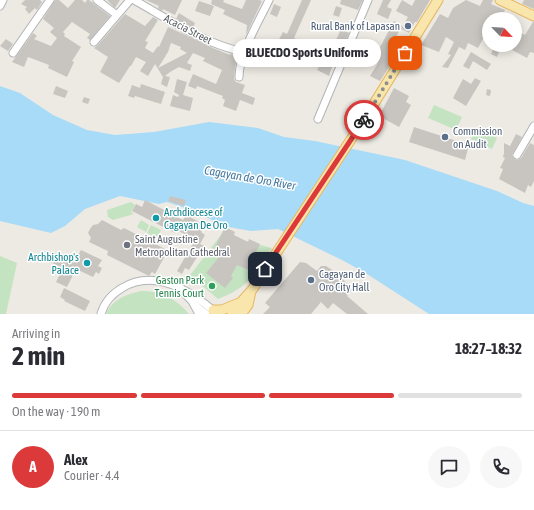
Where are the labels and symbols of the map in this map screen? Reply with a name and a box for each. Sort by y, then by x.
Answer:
street label: Acacia Street [162,12,214,46]
north arrow [482,12,522,52]
place label: Rural Bank of Lapasan [311,20,400,32]
marker: Rural Bank of Lapasan [403,21,413,31]
pin [388,36,422,70]
callout: BLUECDO Sports Uniforms [233,39,381,67]
courier [344,100,384,140]
place label: Commission on Audit [453,125,502,150]
marker: Commission on Audit [440,132,450,142]
water label: Cagayan de Oro River [203,163,297,193]
place label: Archdiocese of Cagayan De Oro [164,206,228,231]
marker: Archdiocese of Cagayan De Oro [151,213,161,223]
place label: Saint Augustine Metropolitan Cathedral [135,233,230,258]
marker: Saint Augustine Metropolitan Cathedral [122,240,132,250]
place label: Archbishop's Palace [28,251,79,276]
pin [248,252,282,286]
marker: Archbishop's Palace [82,258,92,268]
place label: Cagayan de Oro City Hall [319,268,369,293]
place label: Gaston Park Tennis Court [155,274,204,299]
marker: Cagayan de Oro City Hall [306,275,316,285]
marker: Gaston Park Tennis Court [207,281,217,291]

